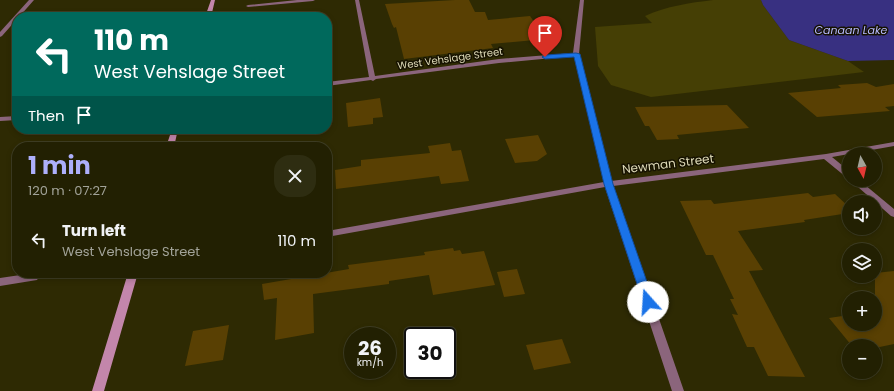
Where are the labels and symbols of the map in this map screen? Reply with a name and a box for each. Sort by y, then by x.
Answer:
pin [528,16,562,57]
water label: Canaan Lake [815,22,888,38]
street label: West Vehslage Street [396,44,504,73]
north arrow [842,147,882,187]
street label: Newman Street [621,149,715,178]
position arrow [627,281,669,323]
speed limit sign: 30 [404,327,456,379]

